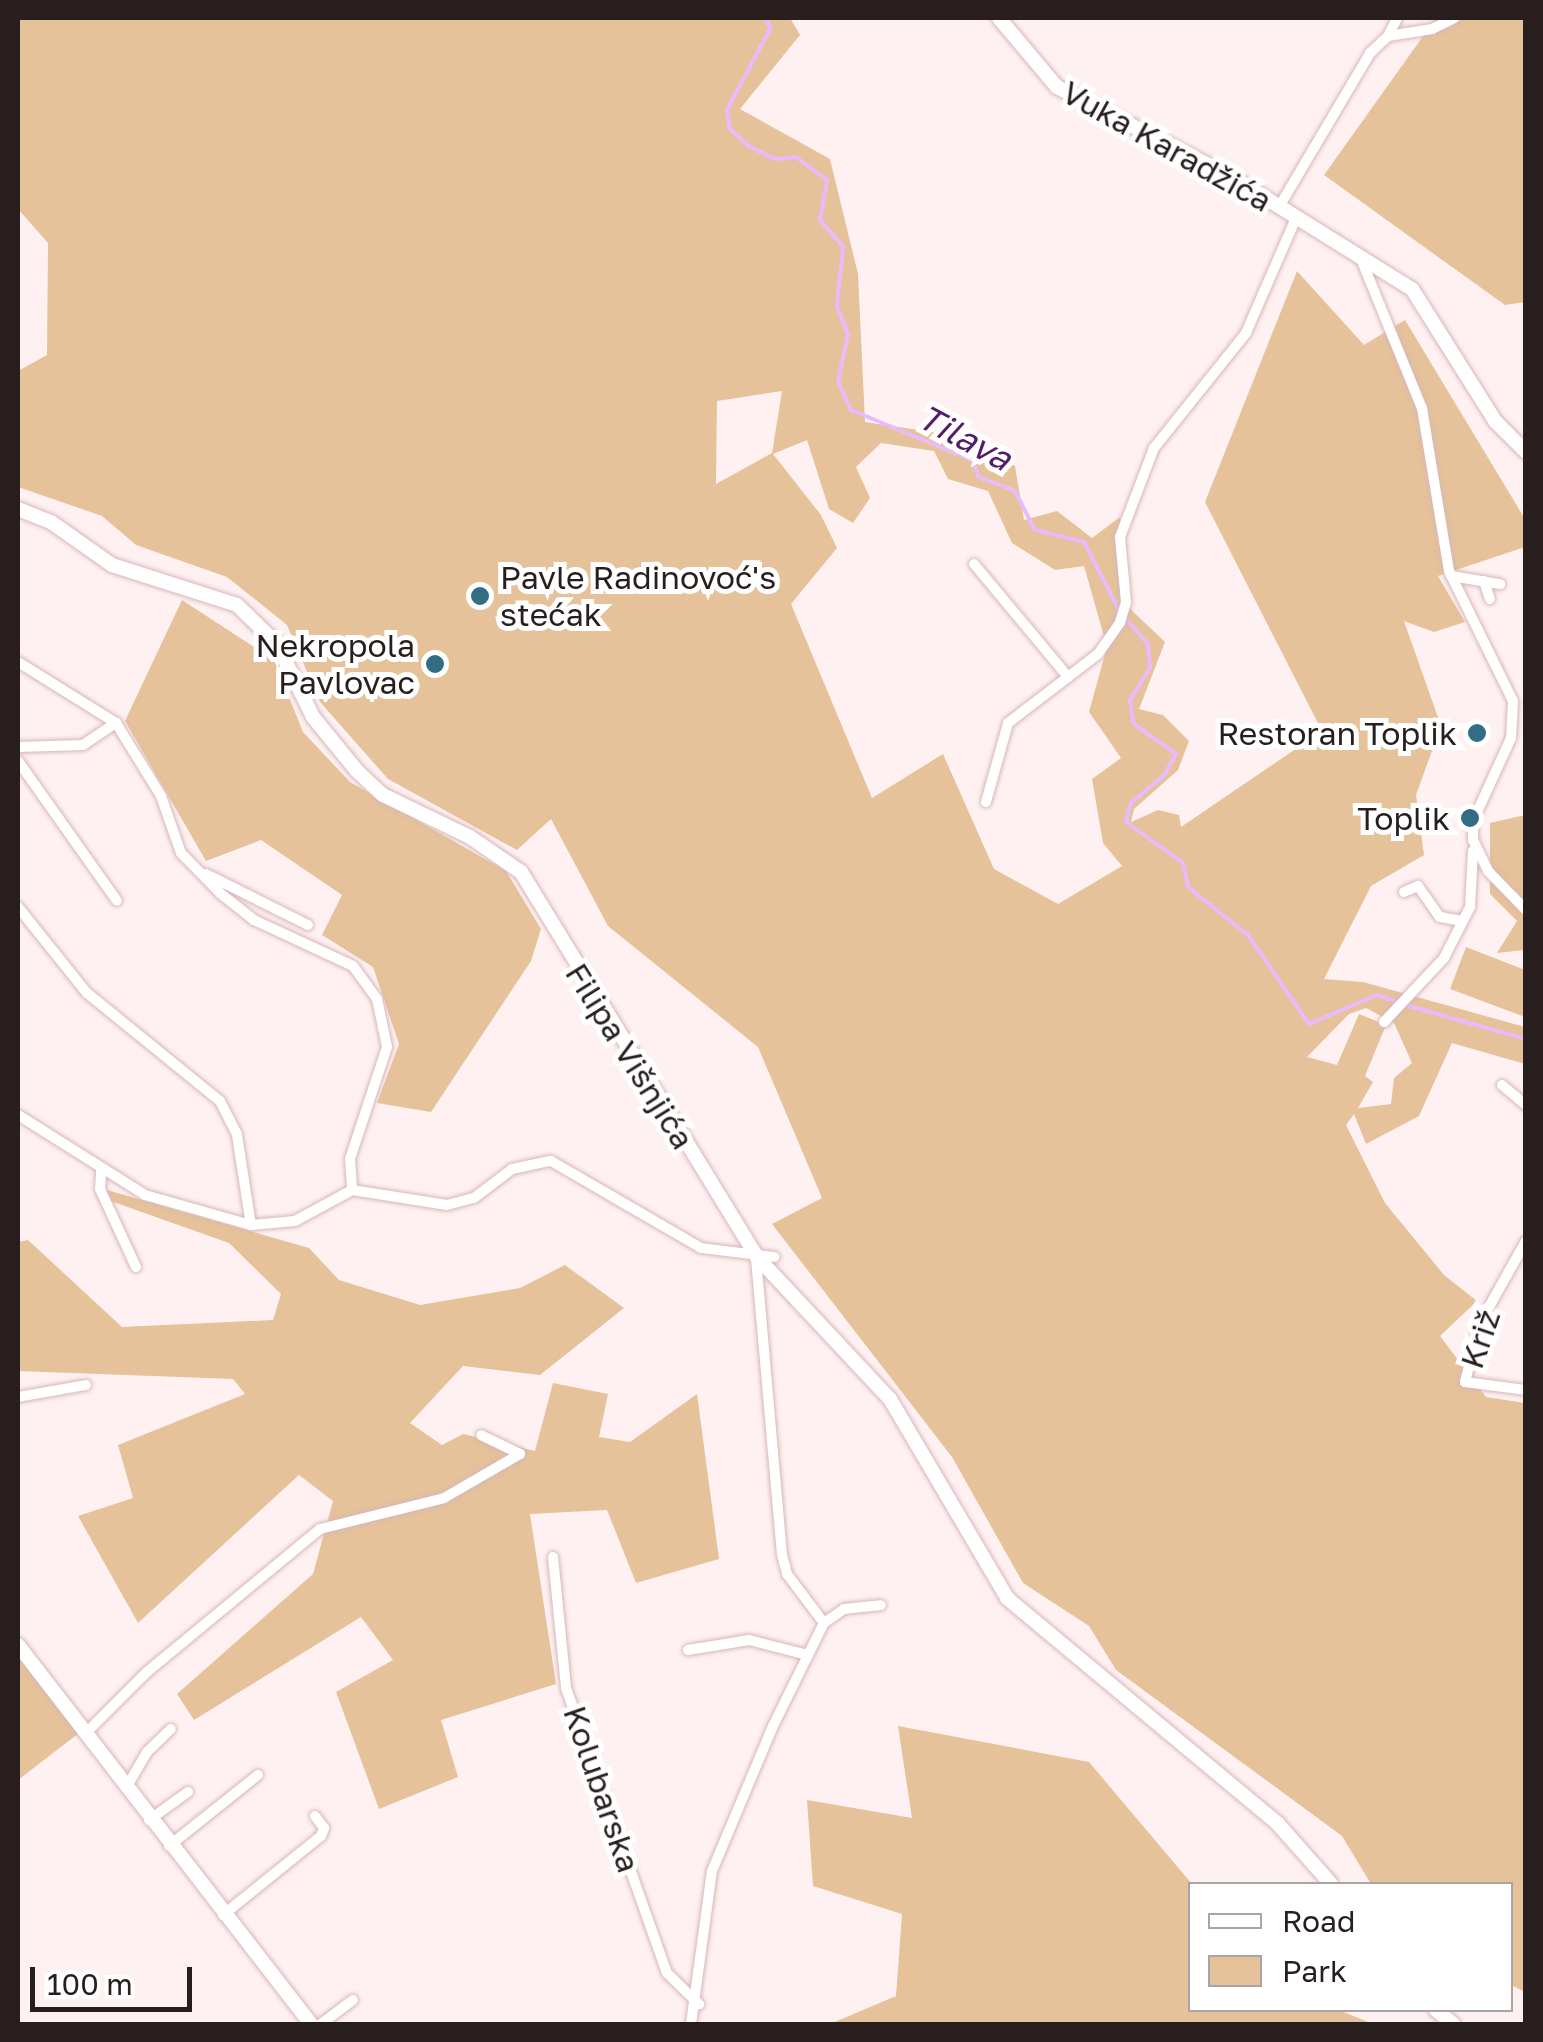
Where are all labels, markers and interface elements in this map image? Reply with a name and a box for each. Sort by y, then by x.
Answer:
street label: Vuka Karadžića [1056,73,1278,219]
water label: Tilava [911,395,1019,479]
place label: Pavle Radinovoć's stećak [500,559,776,634]
marker: Pavle Radinovoć's stećak [469,585,491,607]
place label: Nekropola Pavlovac [255,627,415,702]
marker: Nekropola Pavlovac [424,653,446,675]
place label: Restoran Toplik [1217,714,1457,752]
marker: Restoran Toplik [1466,722,1488,744]
place label: Toplik [1357,799,1450,837]
marker: Toplik [1459,807,1481,829]
street label: Filipa Višnjića [558,956,702,1156]
street label: Križ [1452,1305,1508,1373]
street label: Kolubarska [556,1701,648,1877]
legend [1188,1882,1513,2012]
text: Road [1282,1903,1356,1939]
scale bar [35,1947,198,2009]
text: Park [1282,1953,1347,1989]
text: 100 m [47,1966,133,2002]

